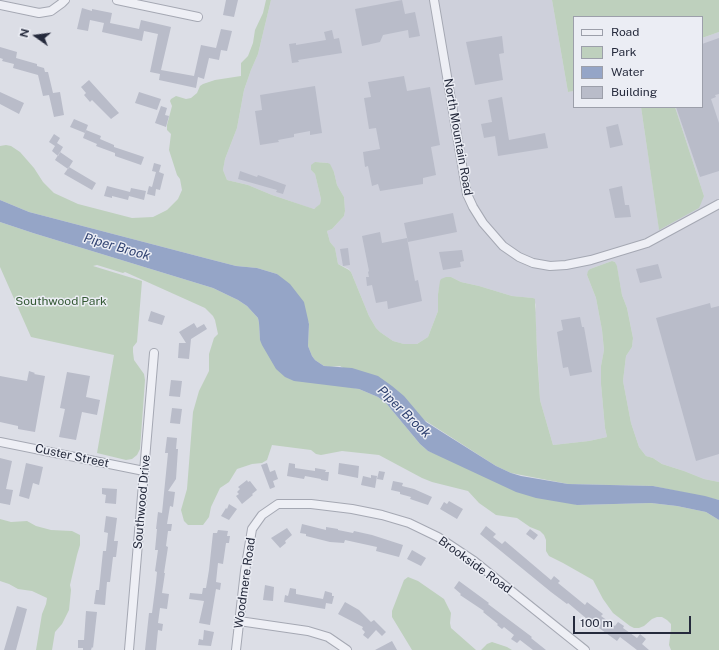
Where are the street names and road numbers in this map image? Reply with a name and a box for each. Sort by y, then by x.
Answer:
street label: North Mountain Road [441,77,475,197]
street label: Custer Street [34,441,110,471]
street label: Southwood Drive [131,454,153,550]
street label: Brookside Road [436,534,514,596]
street label: Woodmere Road [231,537,259,629]

